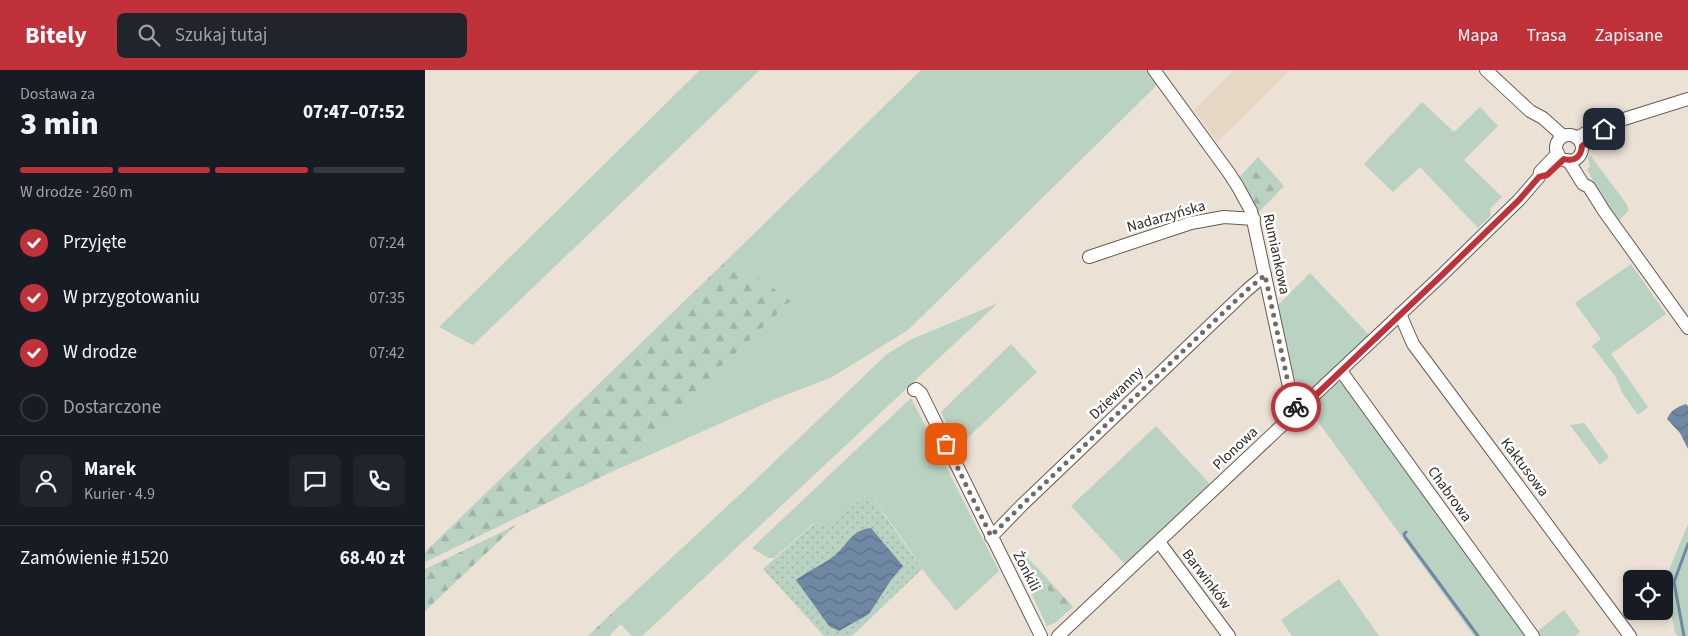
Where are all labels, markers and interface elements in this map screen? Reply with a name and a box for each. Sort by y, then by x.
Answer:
search box [117,13,467,58]
text: Bitely [25,18,87,53]
icon: search [135,21,163,49]
text: Szukaj tutaj [175,22,267,49]
text: Mapa [1457,23,1498,48]
text: Trasa [1526,23,1567,48]
text: Zapisane [1595,23,1663,48]
text: Dostawa za [20,83,95,105]
text: 07:47–07:52 [303,99,405,126]
text: 3 min [20,101,99,147]
pin [1583,108,1625,150]
icon: home [1590,115,1618,143]
text: W drodze · 260 m [20,181,133,203]
street label: Nadarzyńska [1124,195,1208,238]
street label: Rumiankowa [1258,212,1295,296]
icon: check [20,229,48,257]
text: Przyjęte [63,229,126,256]
text: 07:24 [369,232,405,254]
icon: check [20,284,48,312]
text: W przygotowaniu [63,284,200,311]
text: 07:35 [369,287,405,309]
icon: check [20,339,48,367]
text: W drodze [63,339,137,366]
text: 07:42 [369,342,405,364]
street label: Dziewanny [1084,362,1148,425]
courier [1271,382,1321,432]
icon: bike [1282,393,1310,421]
text: Dostarczone [63,394,161,421]
street label: Plonowa [1208,422,1263,475]
pin [925,423,967,465]
icon: bag [932,430,960,458]
street label: Kaktusowa [1495,433,1554,501]
button: person [20,455,72,507]
button: chat [289,455,341,507]
button: phone [353,455,405,507]
text: Marek [84,456,136,483]
street label: Chabrowa [1422,462,1477,526]
text: Kurier · 4.9 [84,483,155,505]
text: Zamówienie #1520 [20,545,169,572]
text: 68.40 zł [340,545,405,572]
street label: Barwinków [1177,545,1236,614]
street label: Żonkili [1007,547,1046,595]
map controls [1623,570,1673,620]
button: locate [1623,570,1673,620]

